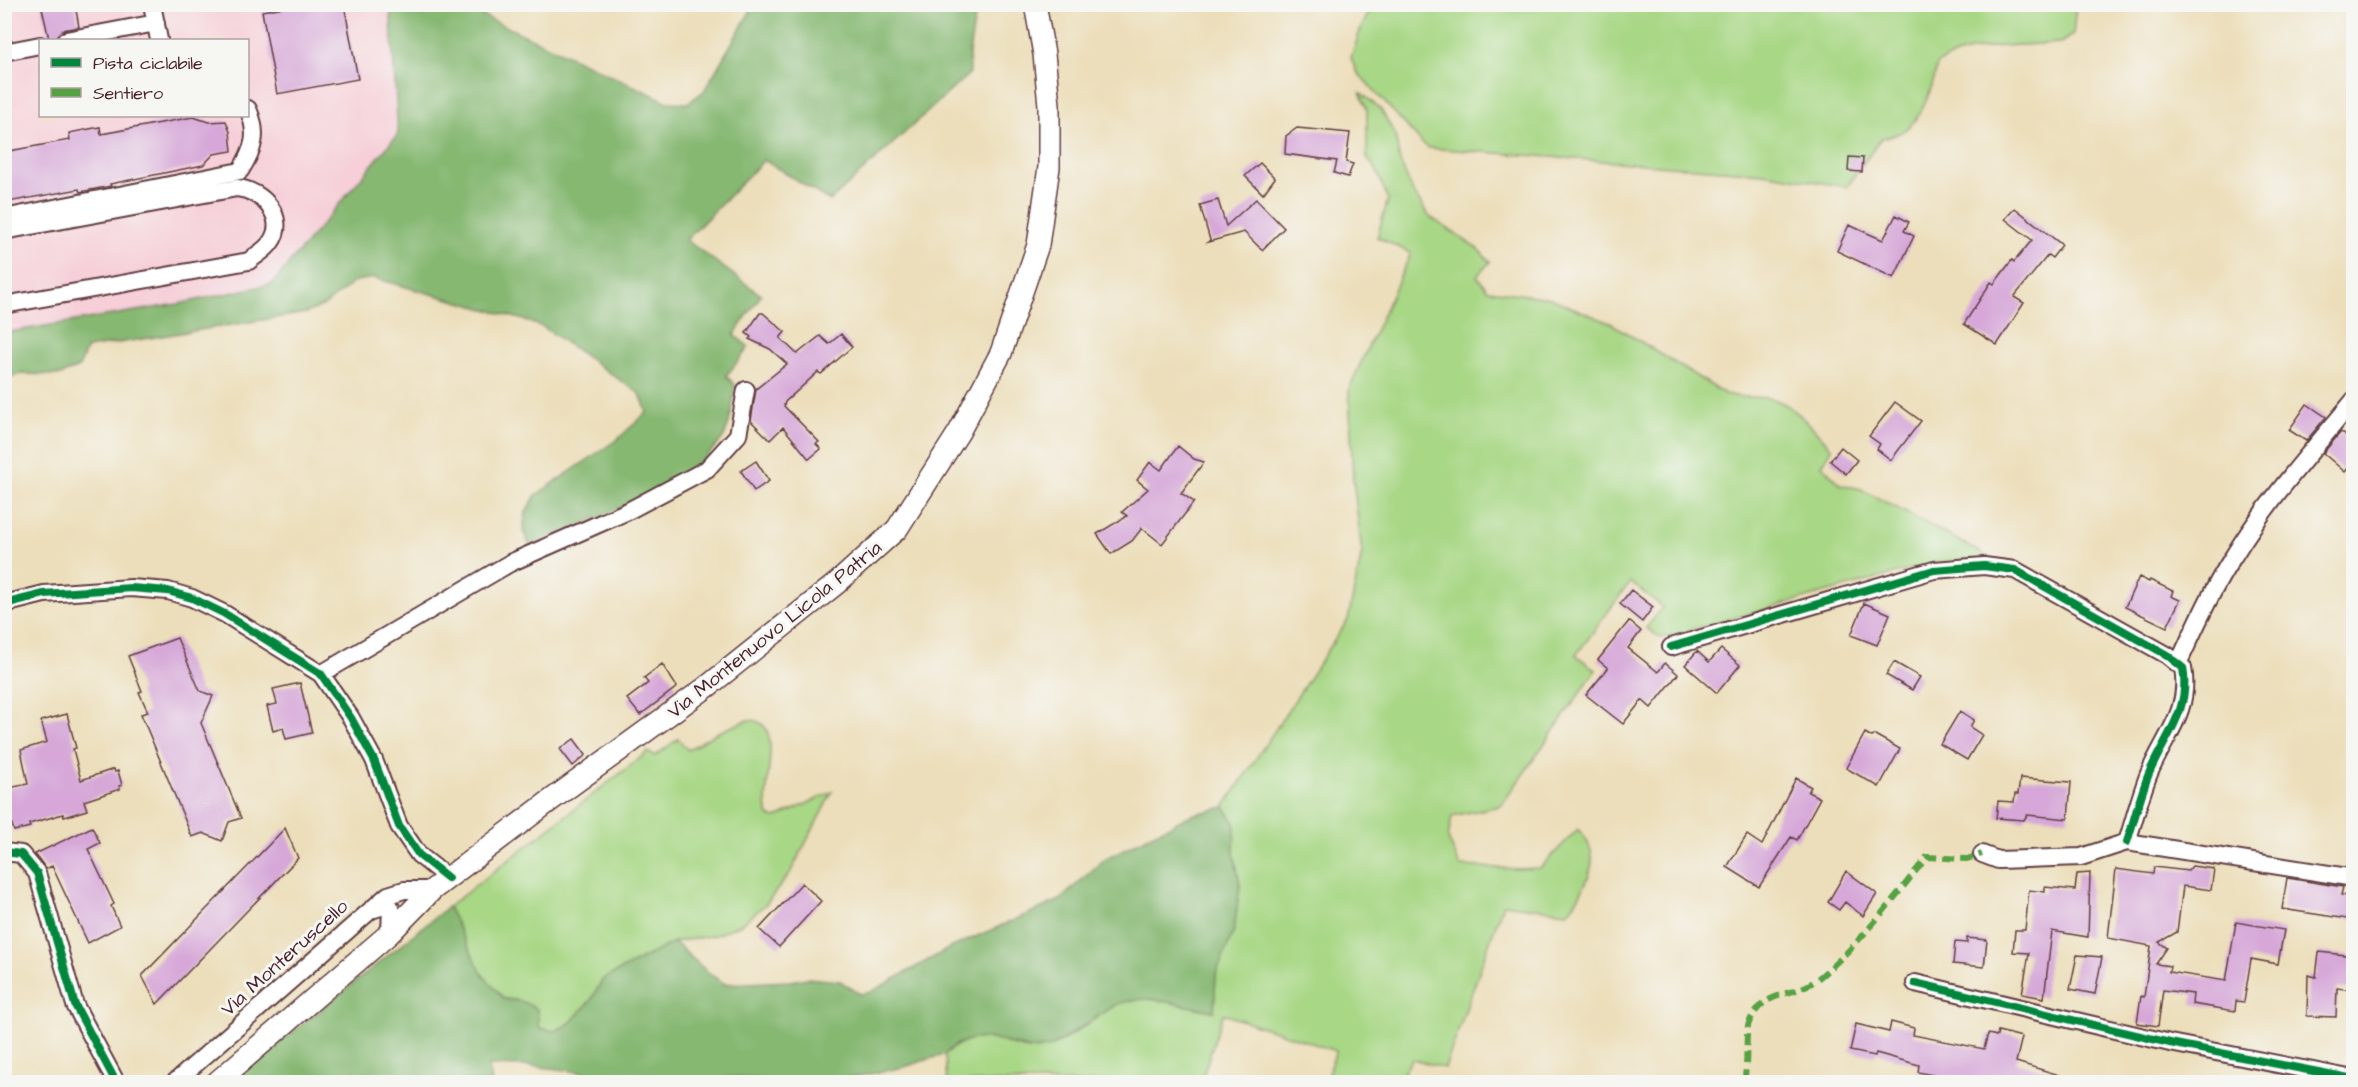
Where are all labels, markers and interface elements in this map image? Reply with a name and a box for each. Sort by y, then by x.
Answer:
legend [39,39,249,117]
text: Pista ciclabile [93,51,203,76]
text: Sentiero [93,81,163,106]
street label: Via Montenuovo Licola Patria [661,534,888,725]
street label: Via Monteruscello [215,893,354,1023]

